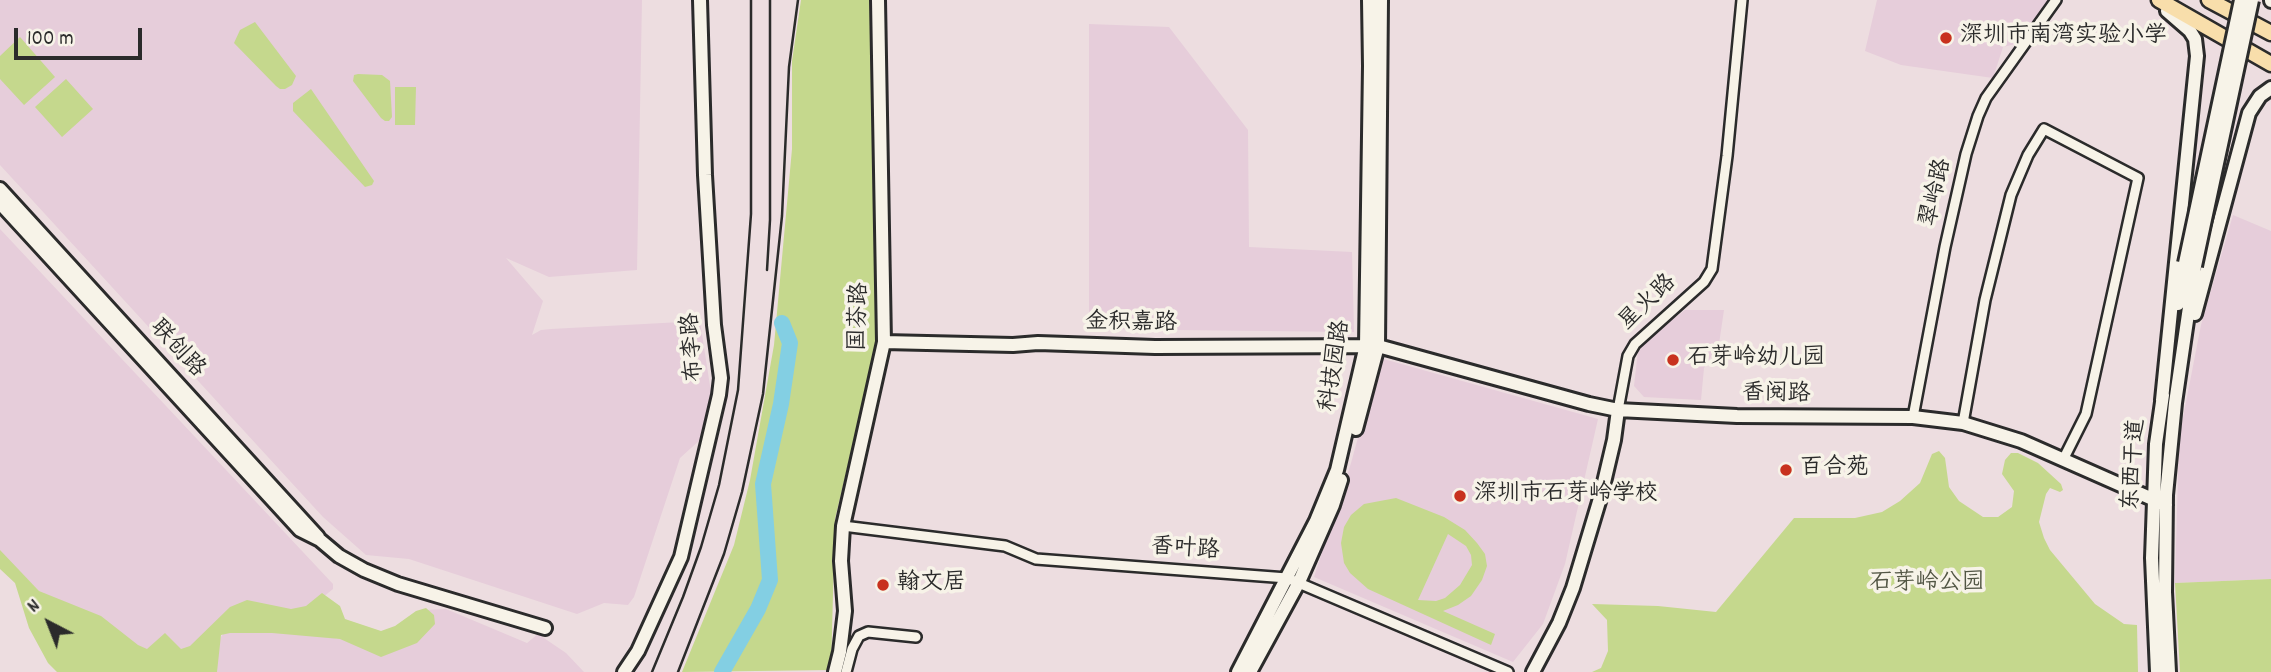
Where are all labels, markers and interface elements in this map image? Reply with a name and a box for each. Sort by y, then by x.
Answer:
scale bar [18,14,145,58]
place label: 深圳市南湾实验小学 [1960,24,2167,52]
text: 100 m [27,25,74,55]
marker: 深圳市南湾实验小学 [1938,30,1954,46]
street label: 翠岭路 [1917,156,1959,230]
street label: 星火路 [1615,270,1683,338]
street label: 国芬路 [846,282,876,352]
street label: 金积嘉路 [1085,310,1177,340]
street label: 布李路 [679,312,711,382]
street label: 联创路 [142,315,210,385]
street label: 科技园路 [1316,318,1358,414]
place label: 石芽岭幼儿园 [1687,346,1825,374]
marker: 石芽岭幼儿园 [1665,352,1681,368]
street label: 香阅路 [1741,382,1811,410]
street label: 东西干道 [2119,418,2153,512]
place label: 百合苑 [1800,456,1869,484]
marker: 百合苑 [1778,462,1794,478]
place label: 深圳市石芽岭学校 [1474,482,1658,510]
marker: 深圳市石芽岭学校 [1452,488,1468,504]
street label: 香叶路 [1150,535,1220,567]
place label: 翰文居 [897,571,966,599]
park label: 石芽岭公园 [1870,571,1984,599]
marker: 翰文居 [875,577,891,593]
north arrow [14,588,84,658]
text: N [22,594,47,620]

